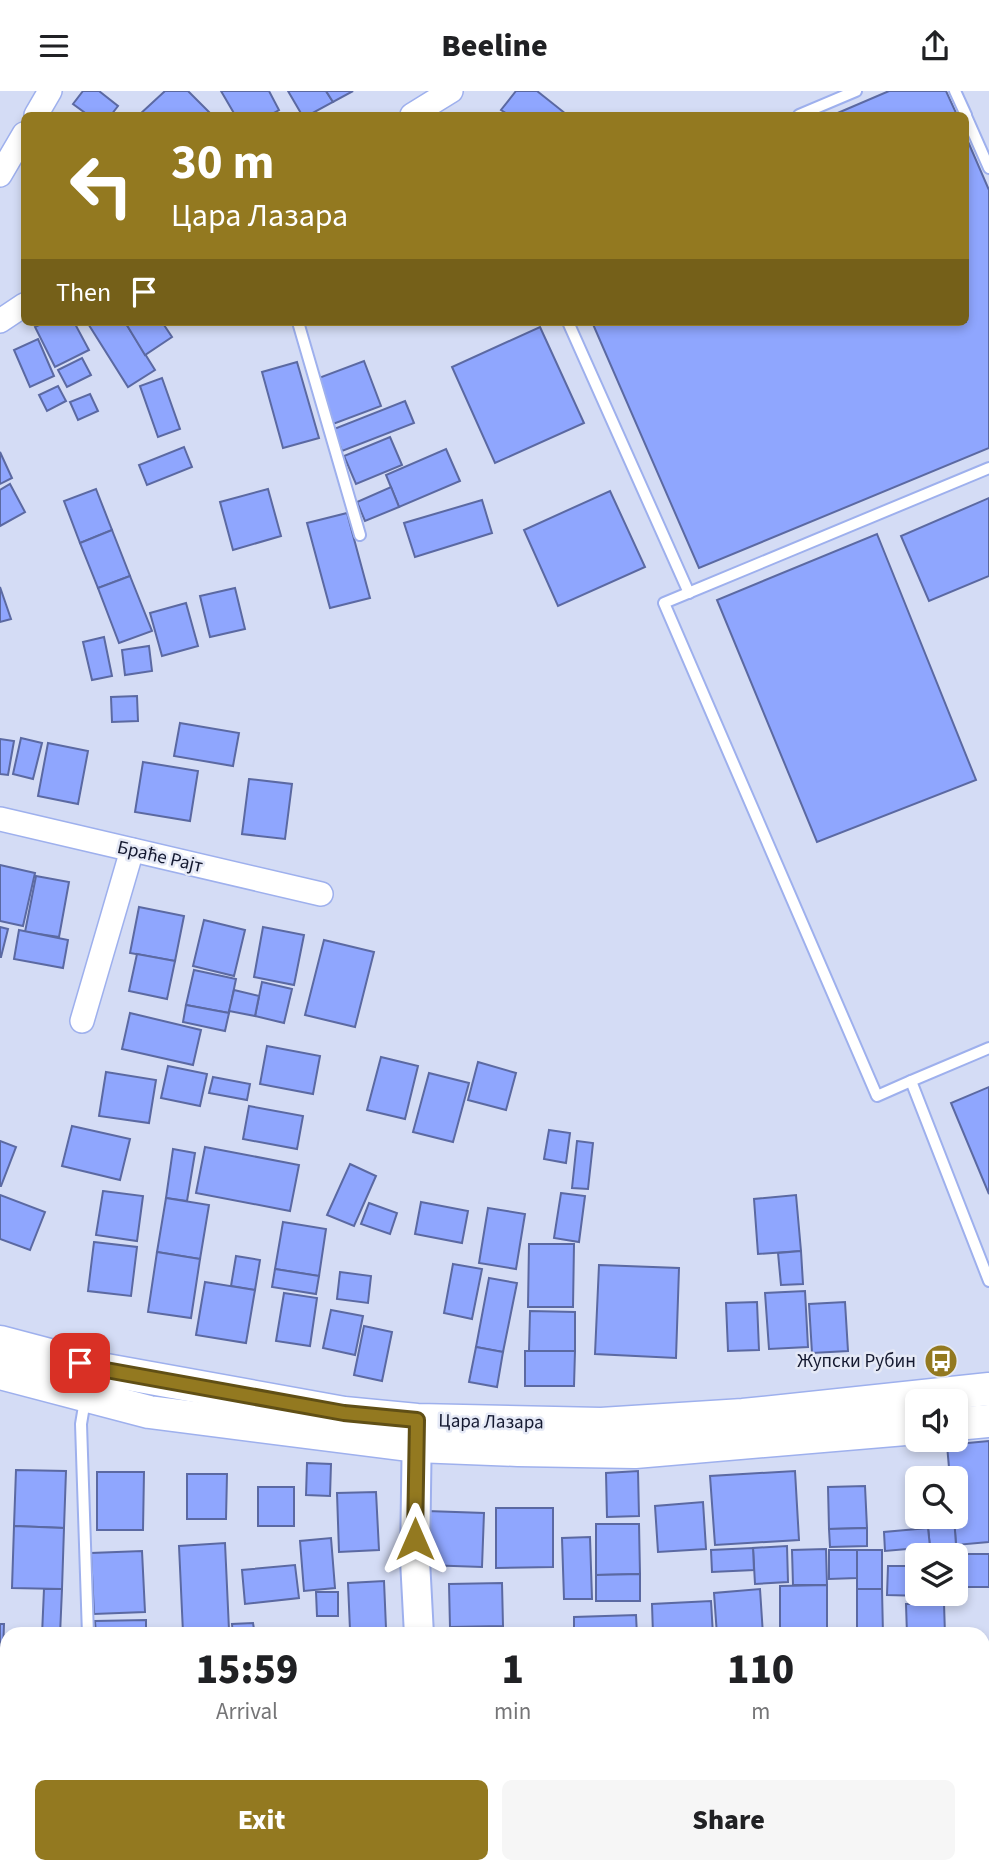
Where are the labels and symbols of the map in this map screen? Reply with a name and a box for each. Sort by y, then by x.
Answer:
street label: Браће Рајт [114,834,206,880]
pin [50,1333,110,1393]
bus stop icon: Жупски Рубин [922,1342,960,1380]
place label: Жупски Рубин [797,1348,916,1375]
street label: Цара Лазара [438,1408,544,1436]
position arrow [378,1502,452,1576]

